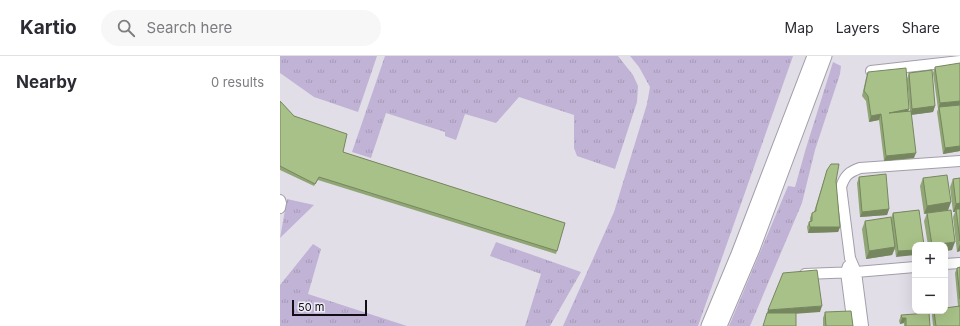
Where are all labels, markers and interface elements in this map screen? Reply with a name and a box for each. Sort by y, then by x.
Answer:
search box [101,10,381,46]
text: Kartio [20,16,77,39]
icon: search [115,17,137,39]
text: Search here [147,18,232,37]
text: Map [785,19,814,36]
text: Layers [836,19,880,36]
text: Share [902,19,940,36]
text: Nearby [16,72,77,92]
text: 0 results [211,74,264,90]
map controls [912,242,948,314]
button: + [912,242,948,278]
button: − [912,278,948,314]
scale bar [292,298,367,317]
text: 50 m [298,300,324,314]

